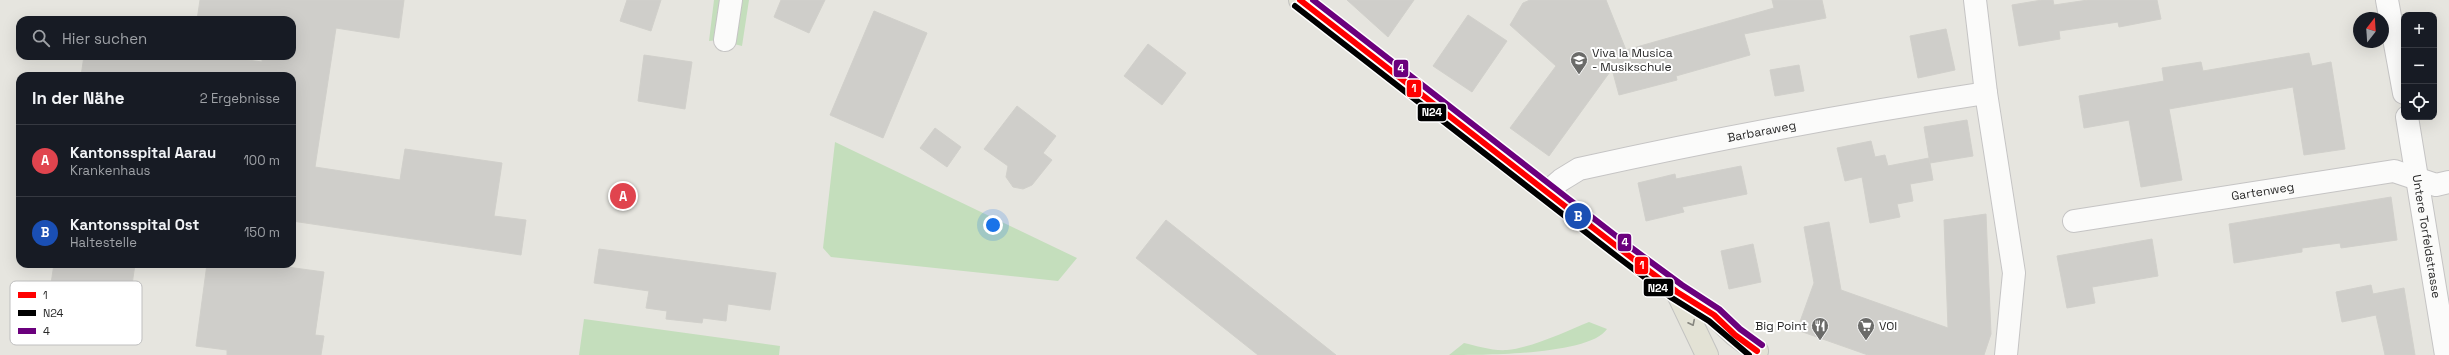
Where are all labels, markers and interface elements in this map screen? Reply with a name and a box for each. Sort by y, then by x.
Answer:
north arrow [2353,12,2389,48]
map controls [2401,12,2437,120]
button: + [2401,12,2437,48]
search box [16,16,296,60]
icon: search [30,27,52,49]
text: Hier suchen [62,29,147,48]
place label: Viva la Musica - Musikschule [1592,45,1673,75]
button: − [2401,48,2437,84]
school or university icon: Viva la Musica - Musikschule [1569,50,1589,75]
line badge: 4 [1393,59,1409,78]
text: 4 [1398,61,1405,75]
line badge: 1 [1406,79,1422,98]
text: 1 [1412,81,1417,95]
button: locate [2401,84,2437,120]
text: In der Nähe [32,87,124,109]
text: 2 Ergebnisse [200,90,280,107]
line badge: N24 [1417,103,1447,122]
text: N24 [1422,105,1442,119]
street label: Barbaraweg [1726,117,1797,146]
text: Kantonsspital Aarau [70,143,216,162]
text: A [41,152,49,169]
text: 100 m [243,152,280,169]
text: Krankenhaus [70,162,150,179]
street label: Untere Torfeldstrasse [2409,173,2445,299]
street label: Gartenweg [2230,179,2295,204]
pin: A [610,181,636,211]
pin: B [1565,201,1591,231]
text: Kantonsspital Ost [70,215,199,234]
your location [983,215,1003,235]
text: B [41,224,49,241]
text: 150 m [244,224,280,241]
line badge: 4 [1617,233,1632,252]
text: Haltestelle [70,234,137,251]
text: 4 [1622,235,1629,249]
line badge: 1 [1634,256,1649,275]
text: 1 [1640,258,1645,272]
line badge: N24 [1643,278,1674,297]
legend [10,281,142,345]
text: N24 [1648,281,1668,295]
text: 1 [43,288,48,302]
text: N24 [43,306,64,320]
restaurant icon: Big Point [1810,316,1830,341]
supermarket icon: VOI [1856,316,1876,341]
place label: Big Point [1755,318,1807,334]
place label: VOI [1879,318,1897,334]
one-way arrow [1687,319,1695,327]
text: 4 [43,324,50,338]

